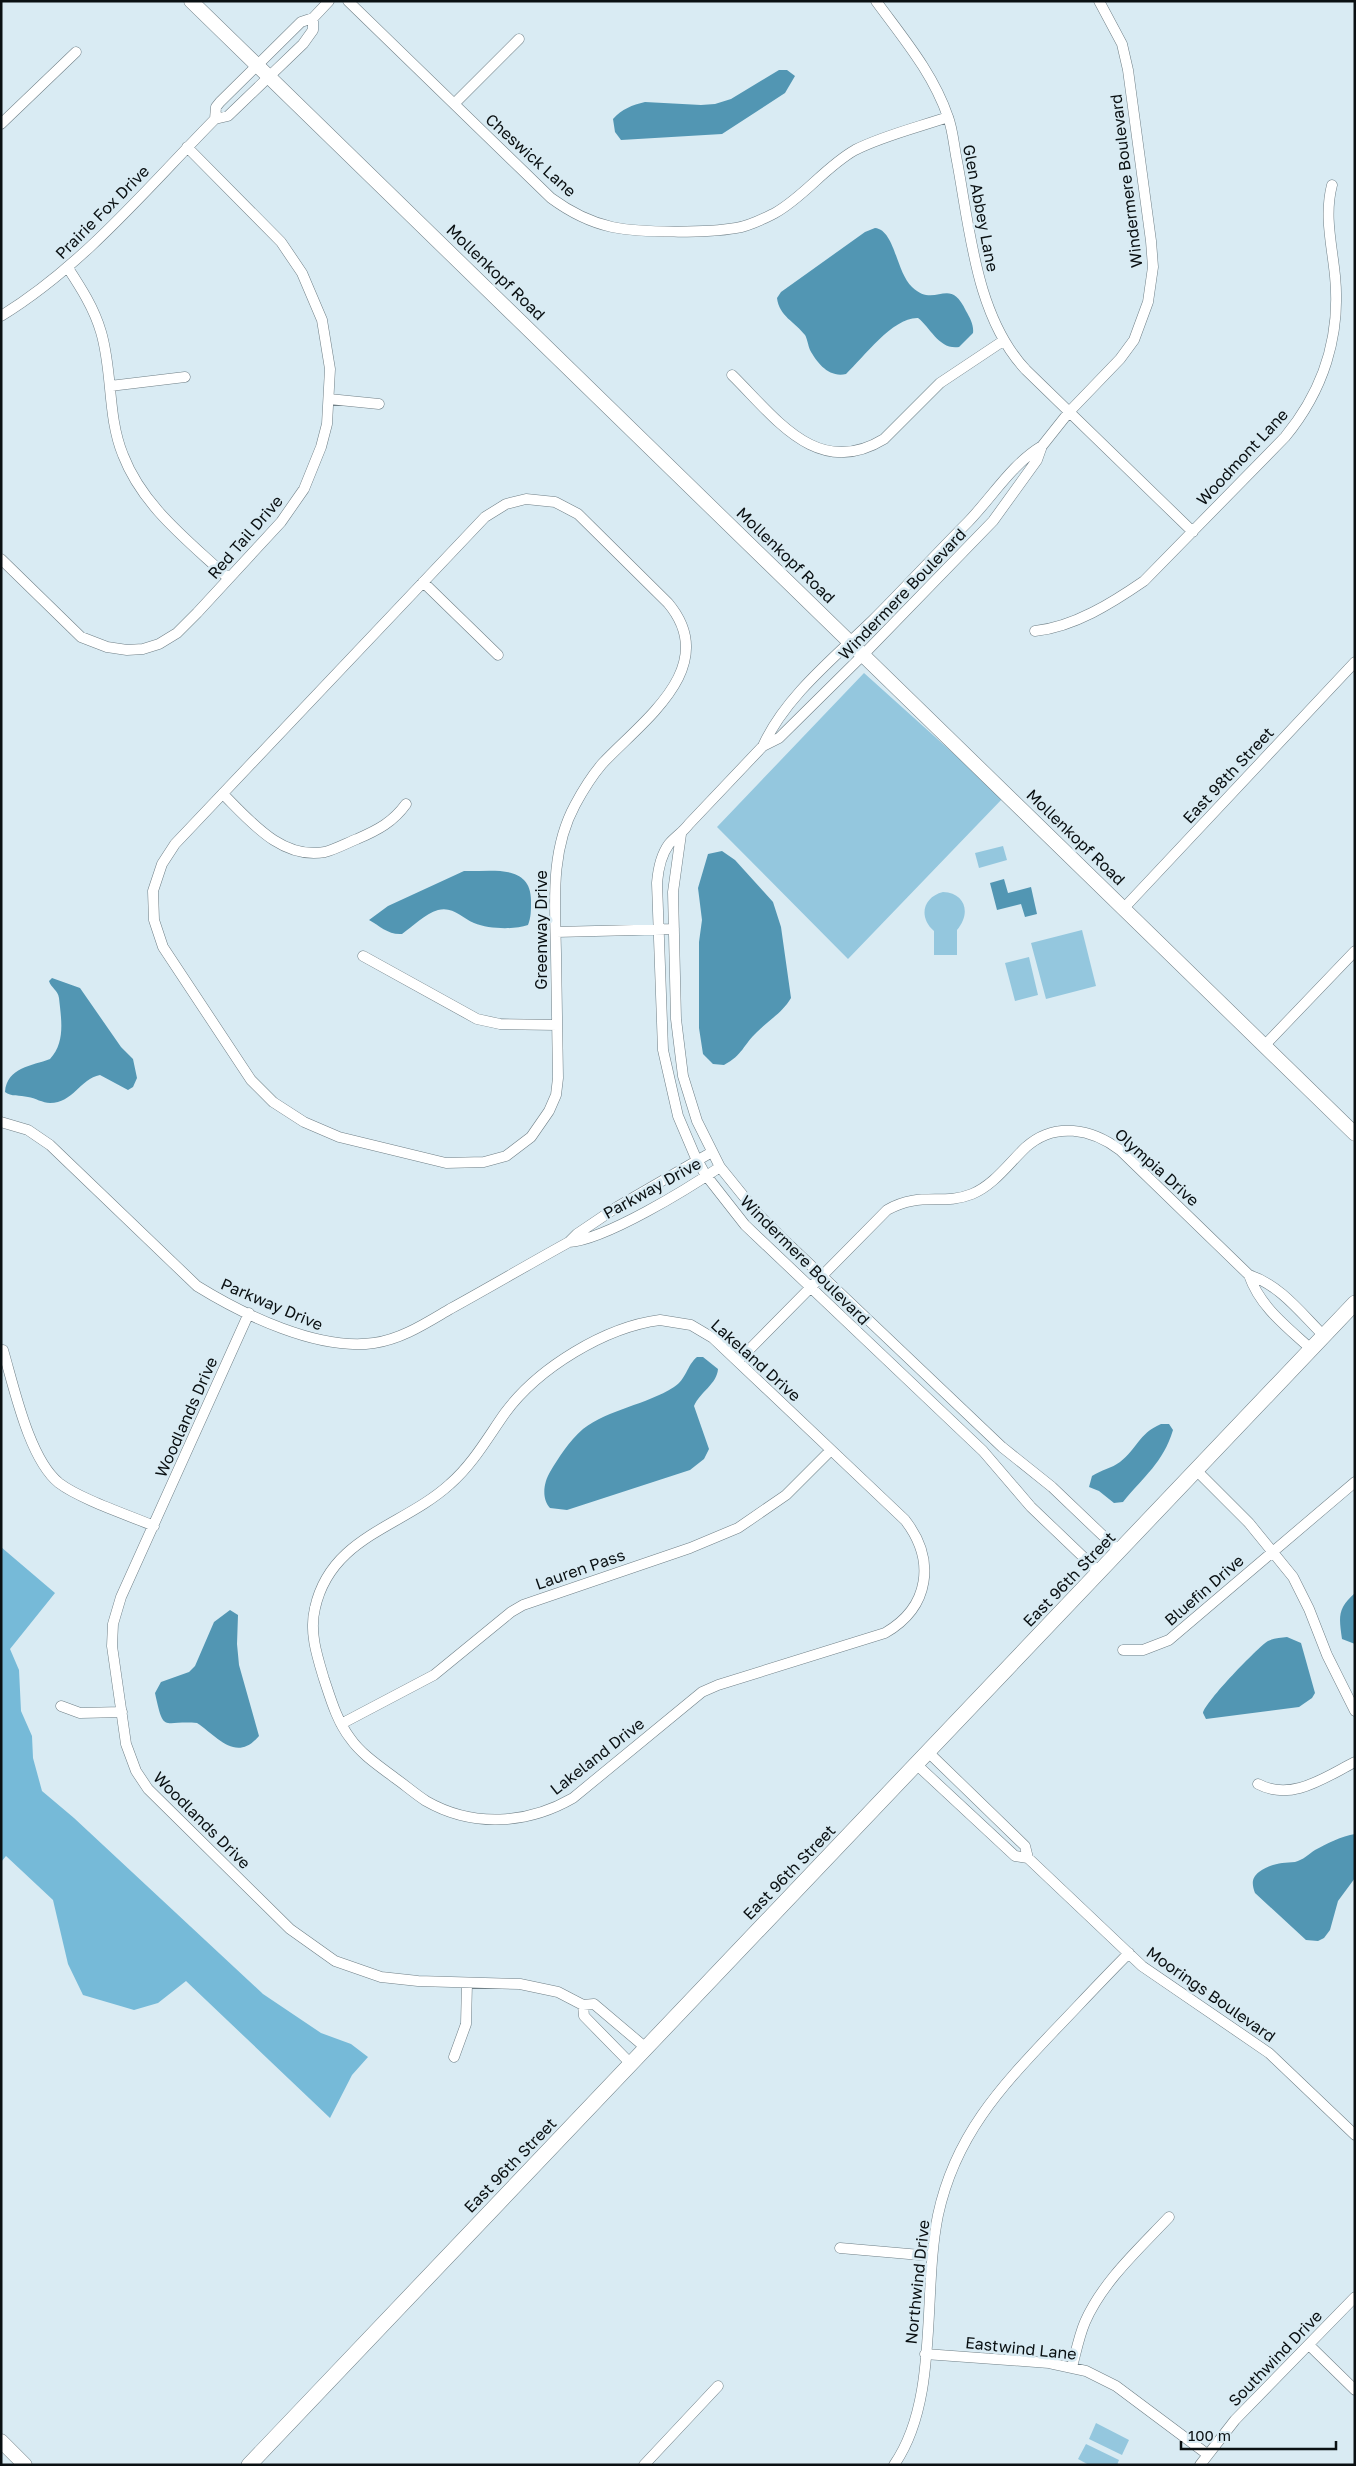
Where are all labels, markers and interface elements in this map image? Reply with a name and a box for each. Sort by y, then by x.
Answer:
street label: Windermere Boulevard [1105,93,1147,269]
street label: Cheswick Lane [482,109,580,201]
street label: Glen Abbey Lane [959,143,1003,273]
street label: Prairie Fox Drive [51,161,153,263]
street label: Mollenkopf Road [442,220,550,324]
street label: Woodmont Lane [1192,404,1292,510]
street label: Red Tail Drive [203,491,287,583]
street label: Mollenkopf Road [732,503,840,607]
street label: Windermere Boulevard [834,524,970,664]
street label: East 98th Street [1178,723,1278,827]
street label: Mollenkopf Road [1022,785,1130,889]
street label: Greenway Drive [531,870,551,990]
street label: Olympia Drive [1111,1124,1203,1210]
street label: Parkway Drive [600,1153,704,1223]
street label: Windermere Boulevard [736,1191,874,1329]
street label: Parkway Drive [218,1274,326,1334]
street label: Lakeland Drive [707,1314,805,1406]
street label: Woodlands Drive [150,1354,222,1480]
street label: East 96th Street [1019,1527,1119,1631]
street label: Lauren Pass [533,1544,627,1594]
street label: Bluefin Drive [1160,1550,1248,1630]
street label: Lakeland Drive [546,1713,648,1799]
street label: Woodlands Drive [149,1767,255,1873]
street label: East 96th Street [739,1820,839,1924]
street label: Moorings Boulevard [1143,1942,1279,2046]
street label: East 96th Street [460,2113,560,2217]
street label: Northwind Drive [901,2219,933,2345]
street label: Southwind Drive [1224,2306,1326,2410]
street label: Eastwind Lane [964,2332,1078,2364]
scale bar [1181,2418,1336,2450]
text: 100 m [1188,2426,1231,2444]

